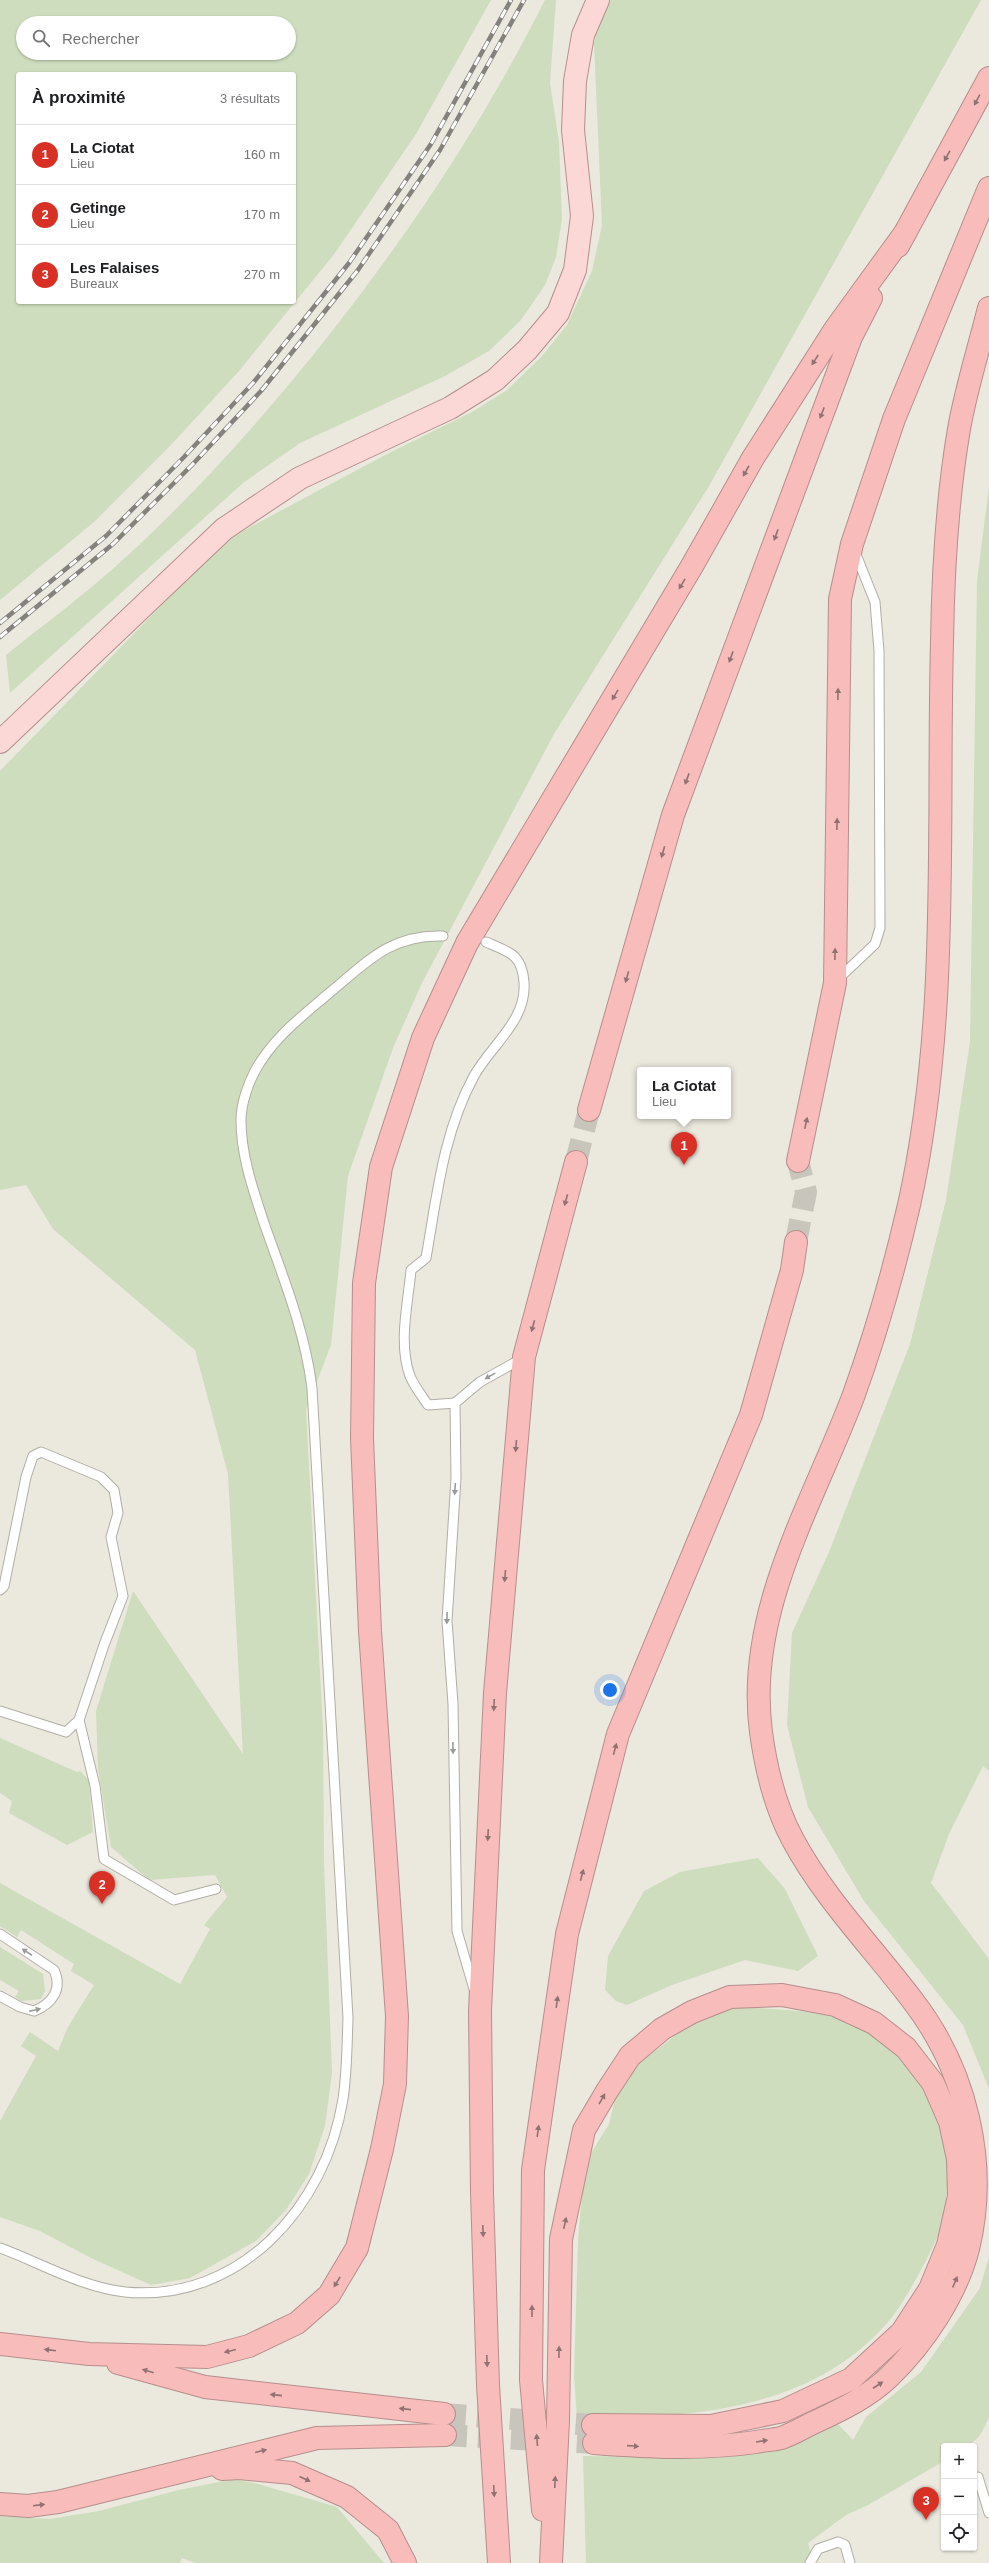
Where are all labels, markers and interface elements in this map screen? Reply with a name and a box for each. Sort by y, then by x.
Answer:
search box [16,16,296,60]
icon: search [30,27,52,49]
text: Rechercher [62,30,140,47]
text: À proximité [32,88,126,107]
text: 3 résultats [220,91,280,106]
one-way arrow [974,94,980,106]
text: La Ciotat [70,139,134,156]
text: 1 [41,147,49,162]
text: 160 m [244,147,280,162]
one-way arrow [943,150,950,162]
text: Lieu [70,156,95,171]
text: Getinge [70,199,126,216]
text: 2 [41,207,49,222]
text: 170 m [244,207,280,222]
text: Lieu [70,216,95,231]
text: Les Falaises [70,259,159,276]
text: 3 [41,267,49,282]
text: 270 m [244,267,280,282]
text: Bureaux [70,276,118,291]
one-way arrow [811,355,819,366]
one-way arrow [818,408,824,420]
one-way arrow [742,465,749,476]
one-way arrow [772,529,778,541]
one-way arrow [678,578,685,590]
one-way arrow [728,651,734,663]
one-way arrow [835,688,842,700]
one-way arrow [612,689,619,701]
one-way arrow [683,773,689,785]
one-way arrow [834,817,840,830]
one-way arrow [660,847,666,859]
one-way arrow [832,947,838,960]
one-way arrow [624,972,630,984]
popup [637,1067,731,1119]
text: La Ciotat [652,1077,716,1094]
text: Lieu [652,1094,676,1109]
one-way arrow [804,1117,810,1129]
pin: 1 [671,1132,697,1165]
one-way arrow [563,1194,569,1206]
one-way arrow [529,1319,535,1332]
one-way arrow [484,1373,496,1380]
one-way arrow [513,1440,520,1452]
one-way arrow [451,1483,458,1495]
one-way arrow [502,1570,508,1582]
one-way arrow [444,1612,450,1625]
your location [600,1680,620,1700]
one-way arrow [491,1699,498,1711]
one-way arrow [450,1742,457,1754]
one-way arrow [612,1743,618,1755]
one-way arrow [485,1829,492,1841]
one-way arrow [579,1869,585,1881]
pin: 2 [89,1871,115,1904]
one-way arrow [22,1948,32,1956]
one-way arrow [554,1996,560,2008]
one-way arrow [29,2006,41,2012]
one-way arrow [599,2093,606,2105]
one-way arrow [535,2125,541,2137]
one-way arrow [562,2216,568,2229]
one-way arrow [480,2225,486,2238]
one-way arrow [952,2276,958,2287]
one-way arrow [333,2277,341,2287]
one-way arrow [529,2304,535,2317]
one-way arrow [556,2345,562,2358]
one-way arrow [44,2347,56,2353]
one-way arrow [224,2348,237,2354]
one-way arrow [484,2355,490,2368]
one-way arrow [142,2368,154,2374]
one-way arrow [873,2381,883,2389]
one-way arrow [270,2392,282,2398]
one-way arrow [399,2406,411,2413]
one-way arrow [533,2434,540,2446]
one-way arrow [756,2438,768,2444]
one-way arrow [627,2442,639,2449]
map controls [941,2443,977,2551]
button: + [941,2443,977,2479]
one-way arrow [255,2448,268,2454]
one-way arrow [299,2476,311,2482]
one-way arrow [552,2476,559,2488]
button: − [941,2479,977,2515]
one-way arrow [491,2485,498,2497]
pin: 3 [913,2487,939,2520]
one-way arrow [33,2501,45,2508]
button: locate [941,2515,977,2551]

